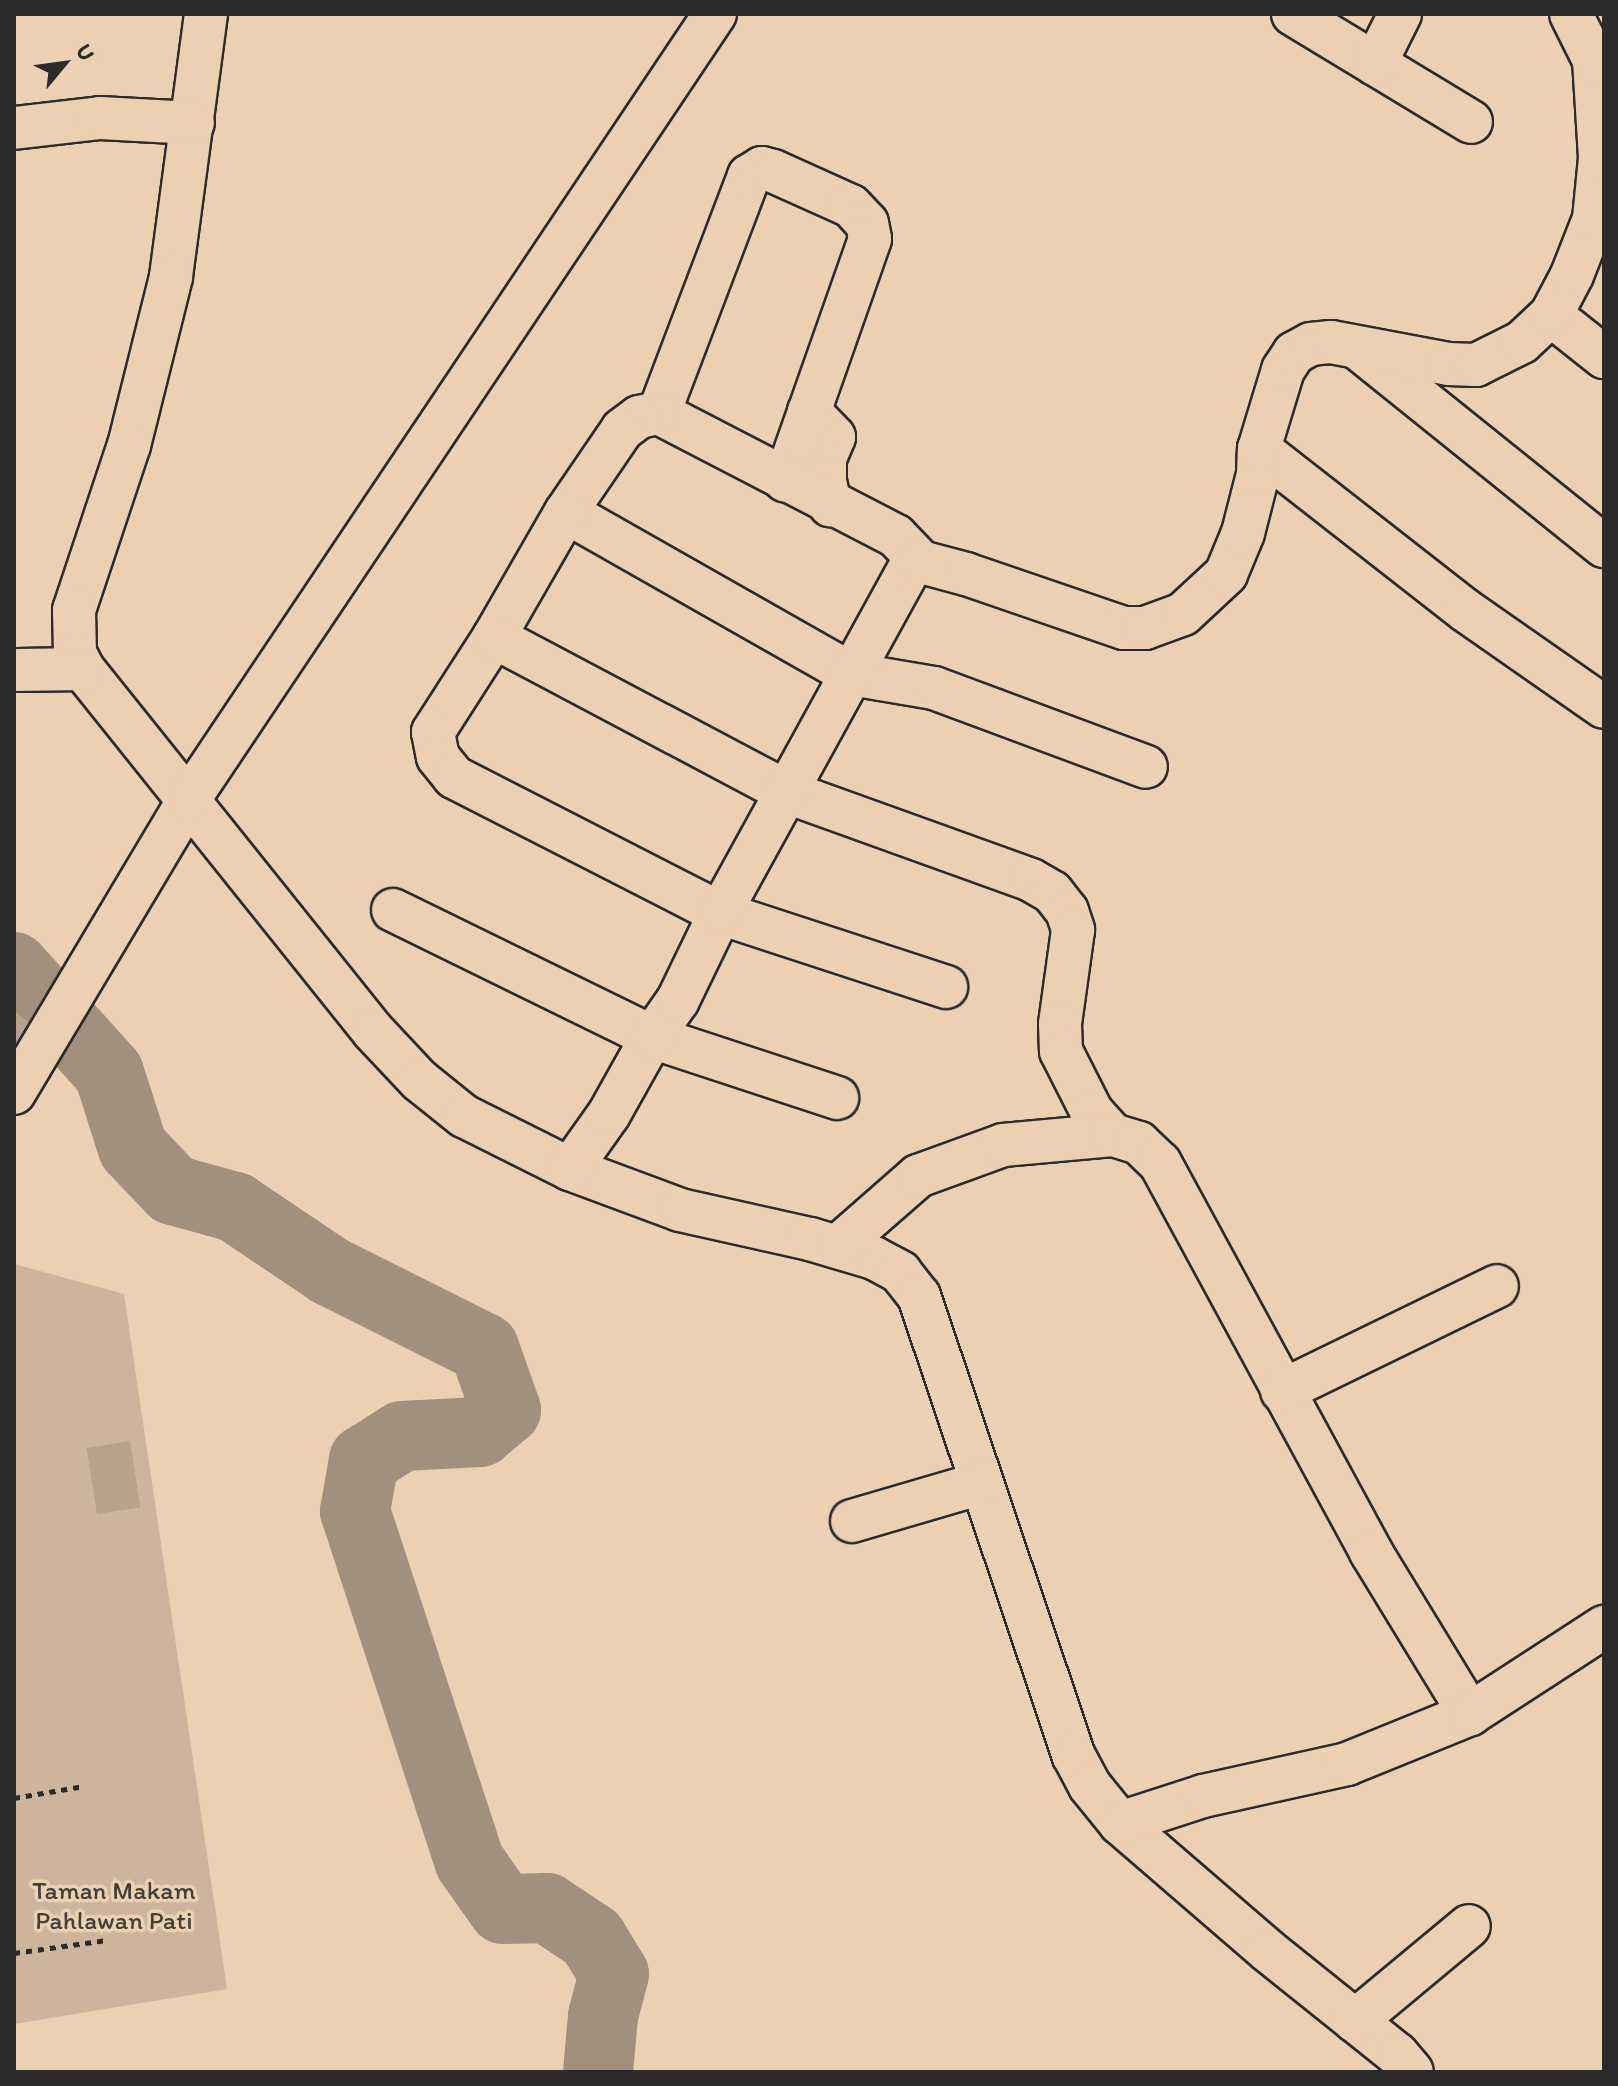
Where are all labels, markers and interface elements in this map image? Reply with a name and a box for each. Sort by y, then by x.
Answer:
north arrow [24,24,104,104]
text: U [70,39,101,65]
park label: Taman Makam Pahlawan Pati [33,1875,195,1936]

